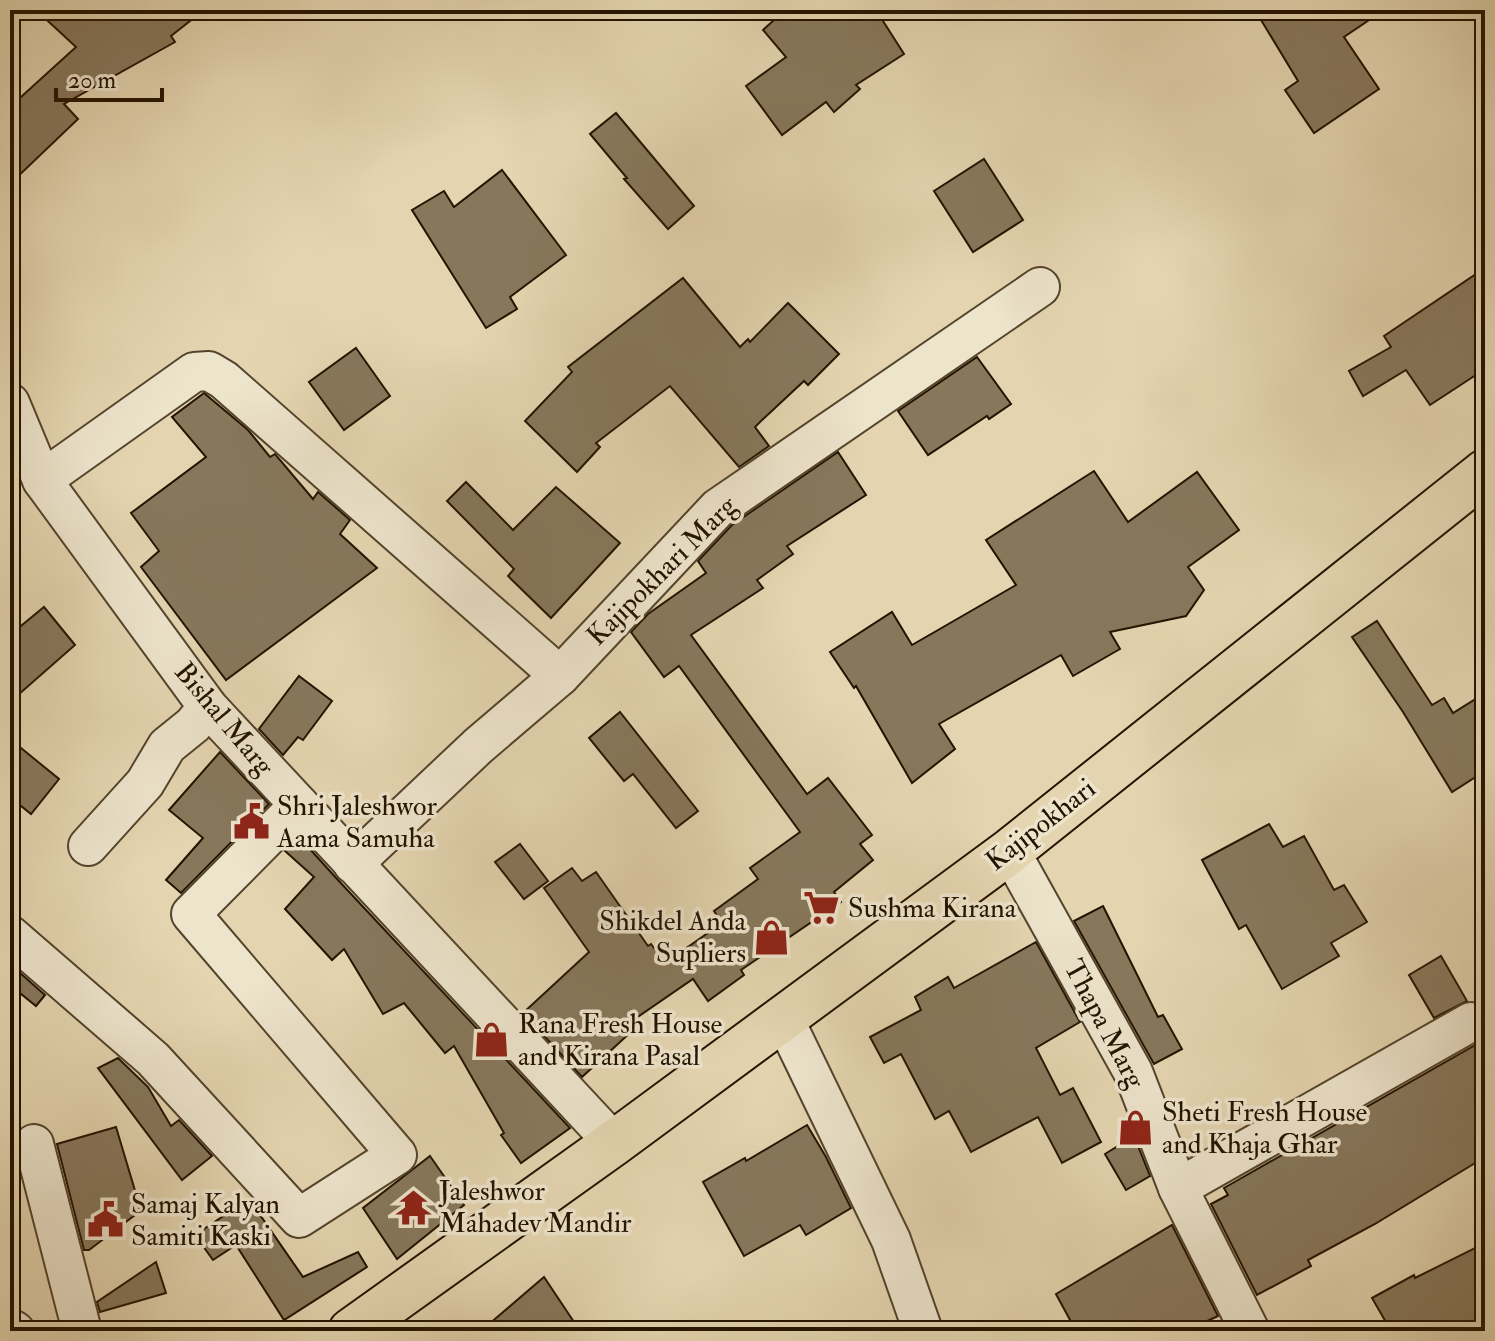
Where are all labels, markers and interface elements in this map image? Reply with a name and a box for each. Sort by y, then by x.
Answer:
scale bar [56,52,162,102]
text: 20 m [68,65,117,96]
street label: Kajipokhari Marg [580,488,745,653]
street label: Bishal Marg [167,655,282,784]
street label: Kajipokhari [979,771,1103,879]
place label: Shri Jaleshwor Aama Samuha [276,789,437,856]
public building icon: Shri Jaleshwor Aama Samuha [232,803,270,841]
supermarket icon: Sushma Kirana [803,889,841,927]
place label: Sushma Kirana [848,891,1017,926]
place label: Shikdel Anda Supliers [599,904,746,971]
shop icon: Shikdel Anda Supliers [753,918,791,956]
street label: Thapa Marg [1055,953,1153,1096]
place label: Rana Fresh House and Kirana Pasal [518,1007,723,1074]
shop icon: Rana Fresh House and Kirana Pasal [473,1021,511,1059]
place label: Sheti Fresh House and Khaja Ghar [1162,1095,1368,1162]
shop icon: Sheti Fresh House and Khaja Ghar [1117,1109,1155,1147]
place label: Jaleshwor Mahadev Mandir [438,1174,632,1241]
place label: Samaj Kalyan Samiti Kaski [131,1187,280,1254]
temple icon: Jaleshwor Mahadev Mandir [394,1188,432,1226]
public building icon: Samaj Kalyan Samiti Kaski [86,1201,124,1239]

